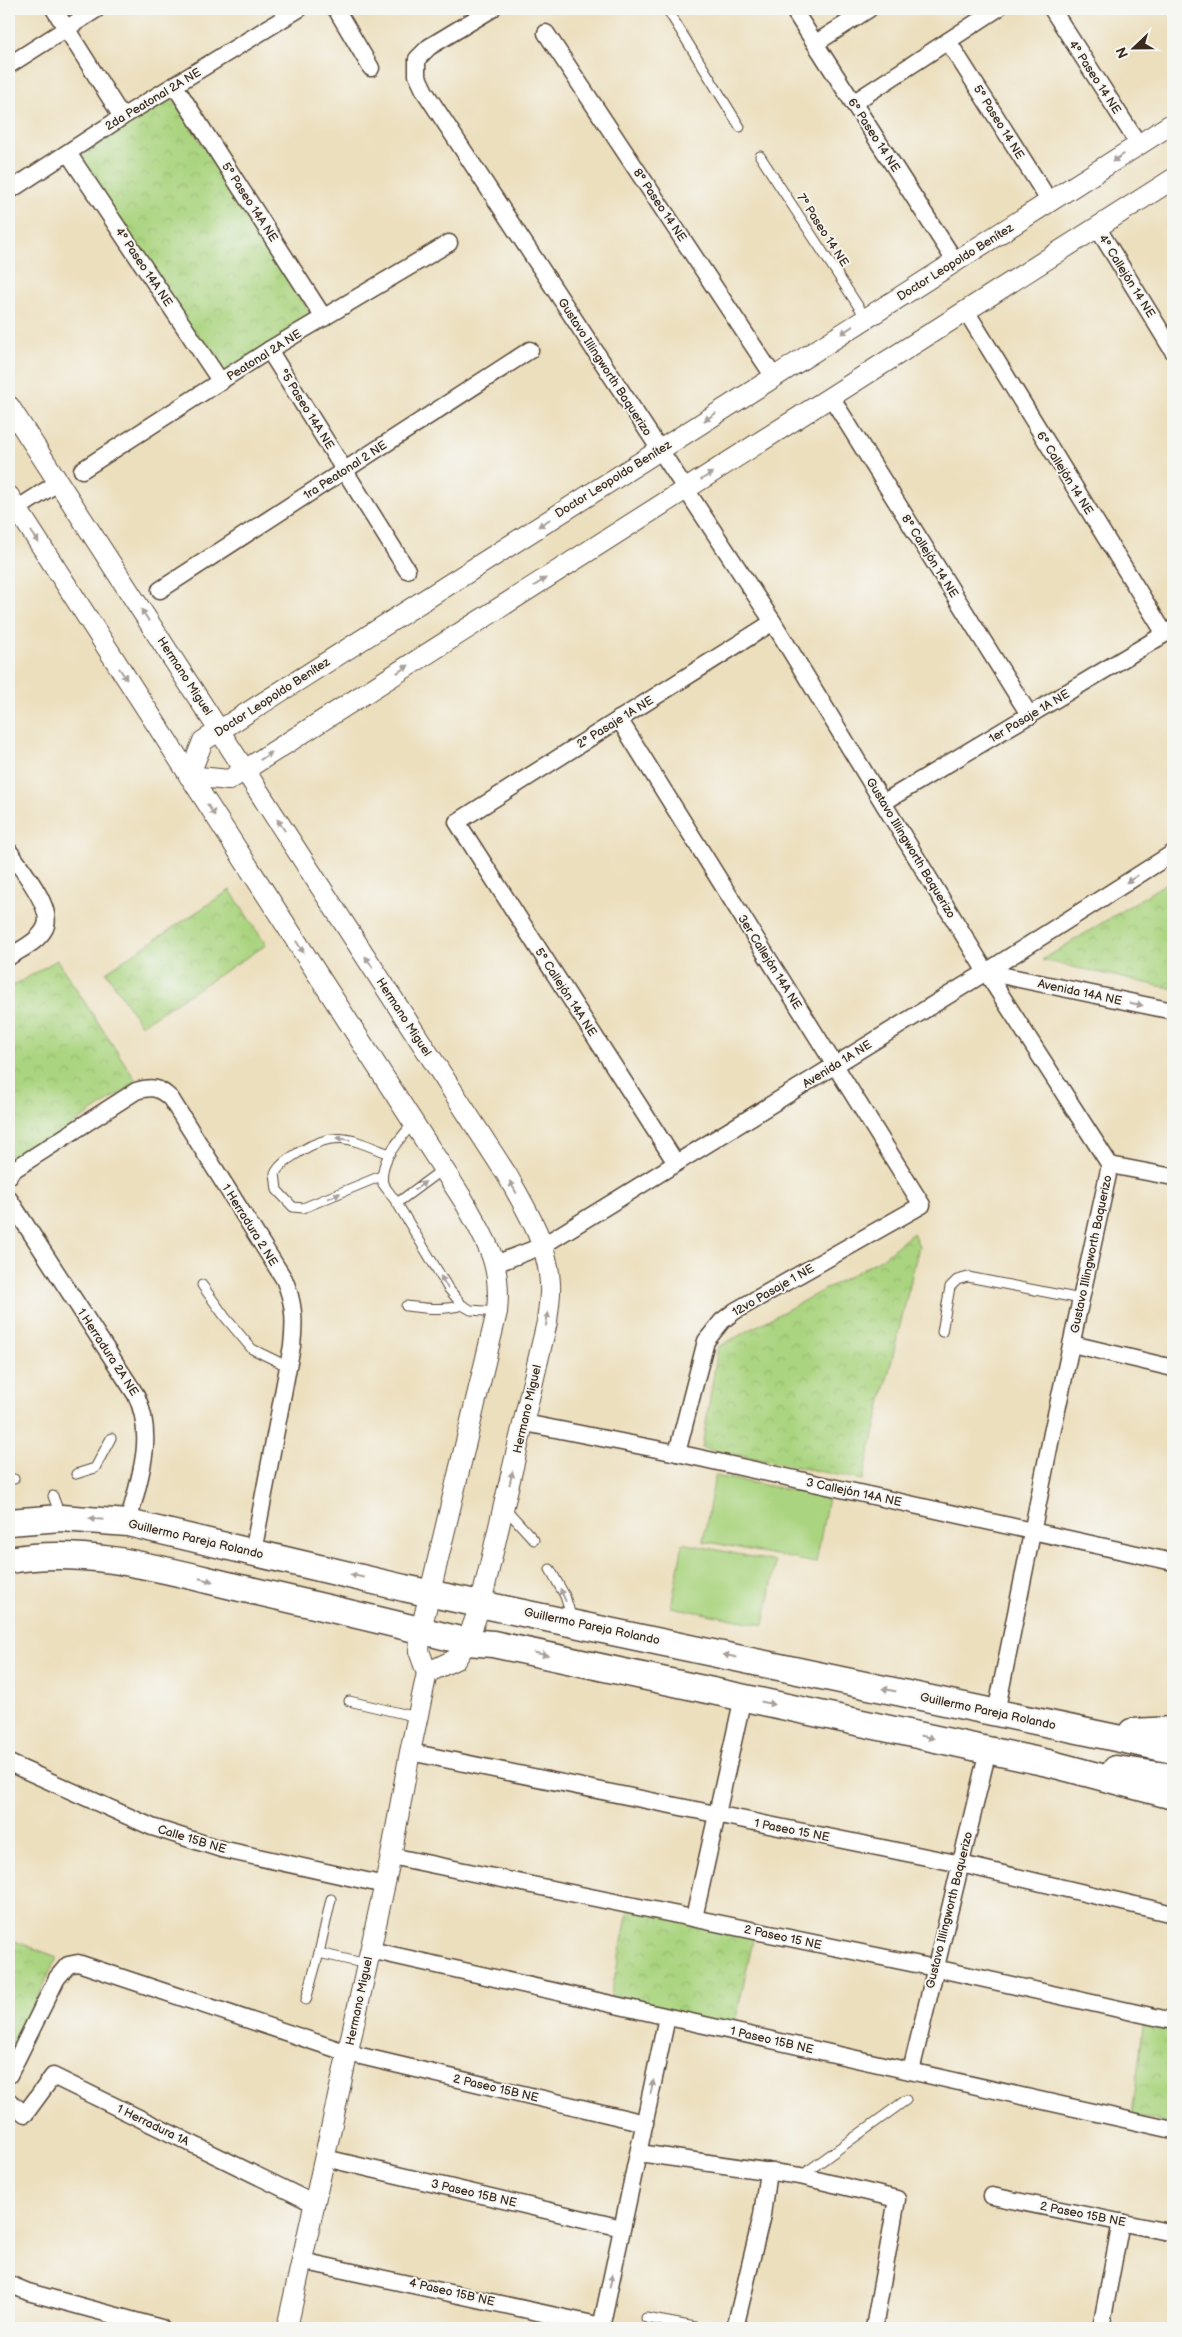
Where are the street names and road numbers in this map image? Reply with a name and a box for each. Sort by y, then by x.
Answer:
street label: 4° Paseo 14 NE [1066,38,1124,116]
street label: 2da Peatonal 2A NE [103,65,204,134]
street label: 5° Paseo 14 NE [970,82,1027,162]
street label: 6° Paseo 14 NE [844,96,903,175]
street label: 5° Paseo 14A NE [218,160,281,245]
street label: 8° Paseo 14 NE [630,166,690,245]
street label: 7° Paseo 14 NE [793,191,852,270]
street label: Doctor Leopoldo Benítez [894,220,1016,304]
street label: 4° Paseo 14A NE [112,225,176,310]
street label: 4° Callejón 14 NE [1095,232,1158,321]
street label: Gustavo Illingworth Baquerizo [554,296,655,439]
street label: Peatonal 2A NE [224,326,304,384]
street label: °5 Paseo 14A NE [276,366,337,452]
street label: 6° Callejón 14 NE [1033,429,1096,518]
street label: Doctor Leopoldo Benítez [552,437,674,521]
street label: 1ra Peatonal 2 NE [301,438,390,503]
street label: 8° Callejón 14 NE [898,512,961,601]
street label: Hermano Miguel [154,634,215,718]
street label: Doctor Leopoldo Benítez [212,654,333,740]
street label: 1er Pasaje 1A NE [986,686,1072,746]
street label: 2° Pasaje 1A NE [574,693,656,752]
street label: Gustavo Illingworth Baquerizo [863,775,959,921]
street label: 3er Callejón 14A NE [734,912,805,1013]
street label: 5° Callejón 14A NE [531,945,600,1039]
street label: Hermano Miguel [373,975,434,1059]
street label: Avenida 14A NE [1036,976,1123,1009]
street label: Avenida 1A NE [800,1037,875,1092]
street label: Gustavo Illingworth Baquerizo [1067,1174,1116,1334]
street label: 1 Herradura 2 NE [218,1181,281,1269]
street label: 12vo Pasaje 1 NE [730,1261,817,1320]
street label: 1 Herradura 2A NE [74,1306,141,1399]
street label: Hermano Miguel [510,1363,545,1455]
street label: 3 Callejón 14A NE [805,1475,903,1510]
street label: Guillermo Pareja Rolando [127,1517,265,1562]
street label: Guillermo Pareja Rolando [523,1605,661,1648]
street label: Guillermo Pareja Rolando [919,1690,1057,1733]
street label: 1 Paseo 15 NE [753,1816,831,1845]
street label: Calle 15B NE [156,1822,228,1857]
street label: Gustavo Illingworth Baquerizo [923,1830,976,1990]
street label: 2 Paseo 15 NE [743,1922,823,1953]
street label: Hermano Miguel [343,1955,376,2047]
street label: 1 Paseo 15B NE [729,2024,815,2057]
street label: 2 Paseo 15B NE [452,2071,540,2106]
street label: 1 Herradura 1A [114,2101,192,2150]
street label: 3 Paseo 15B NE [430,2176,518,2211]
street label: 2 Paseo 15B NE [1039,2199,1127,2230]
street label: 4 Paseo 15B NE [408,2275,496,2310]

